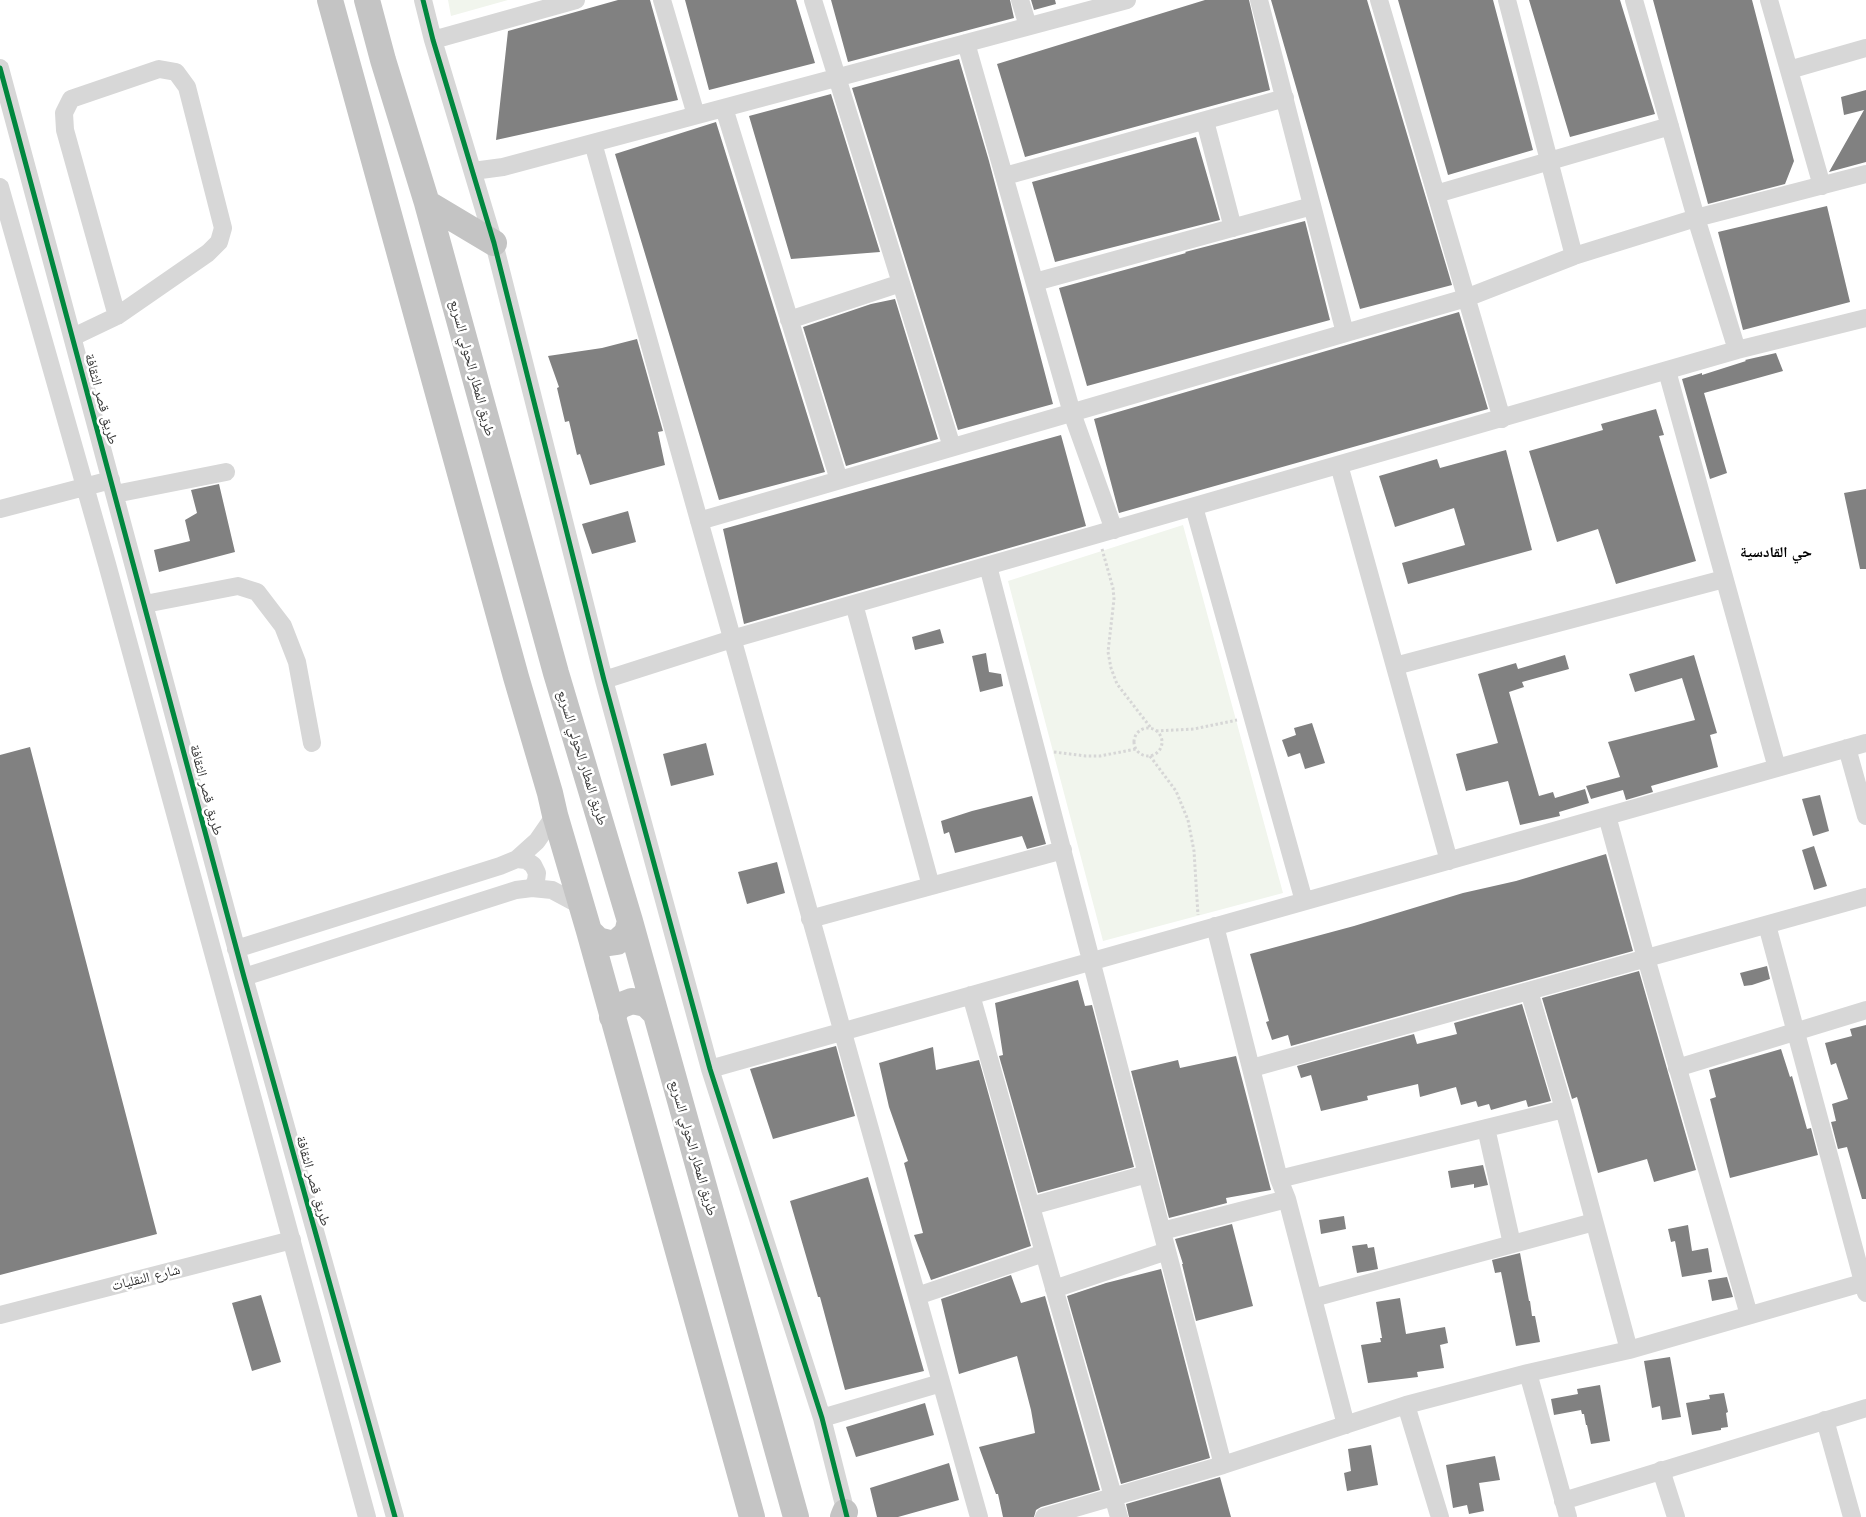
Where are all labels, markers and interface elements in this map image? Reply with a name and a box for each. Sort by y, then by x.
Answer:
street label: طريق المطار الحولي السريع [446,298,498,438]
street label: طريق قصر الثقافة [81,352,121,446]
district label: حي القادسية [1740,544,1812,562]
street label: طريق المطار الحولي السريع [553,688,611,828]
street label: طريق قصر الثقافة [186,743,226,837]
street label: طريق المطار الحولي السريع [666,1078,720,1218]
street label: طريق قصر الثقافة [292,1134,334,1228]
street label: شارع النقليات [110,1261,182,1295]

